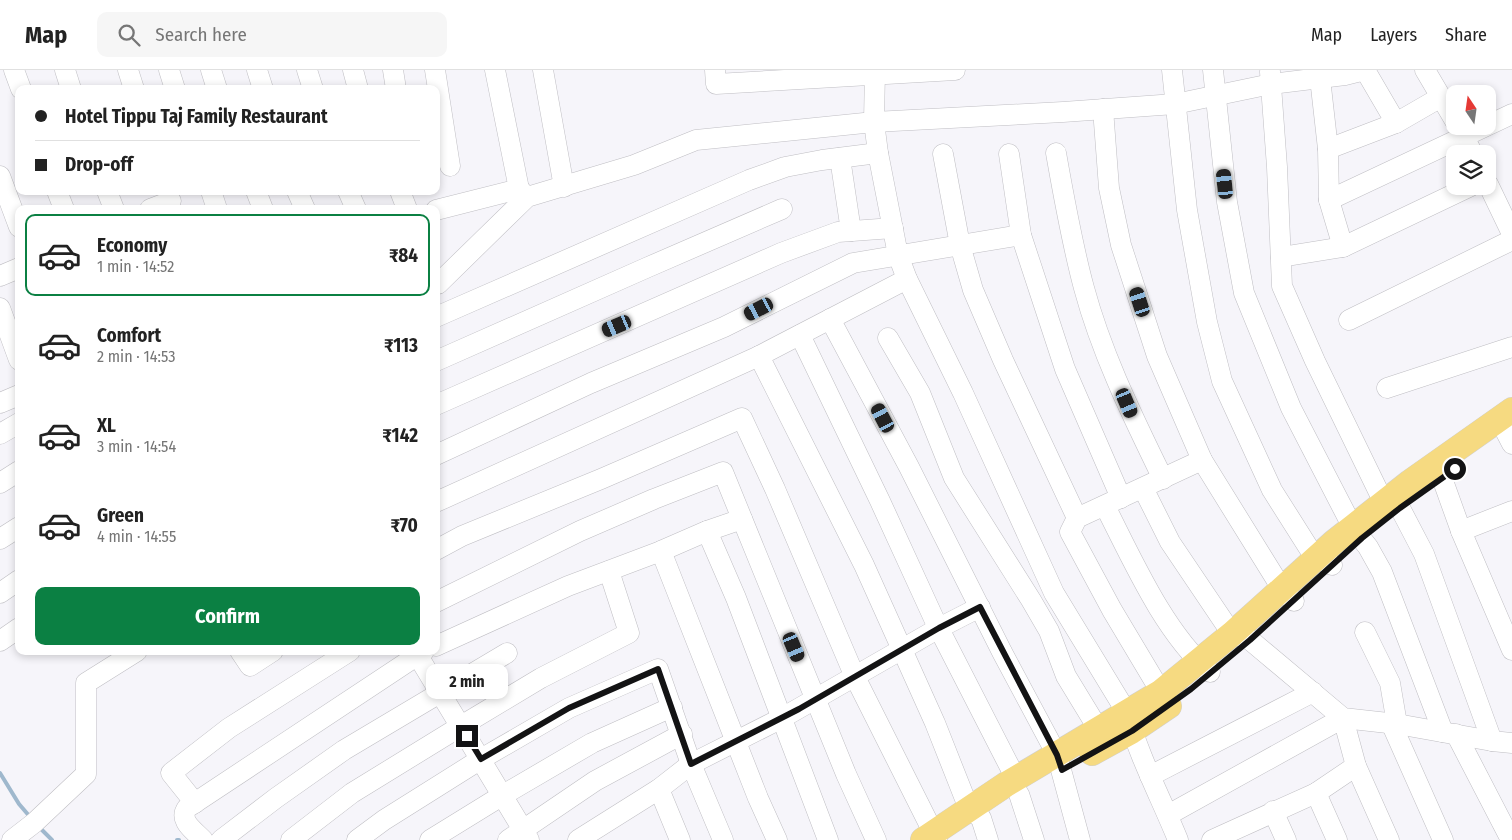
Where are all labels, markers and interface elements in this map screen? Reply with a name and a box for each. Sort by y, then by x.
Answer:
search box [97,12,447,57]
text: Map [25,21,67,49]
icon: search [115,21,143,49]
text: Search here [155,23,247,46]
text: Map [1311,24,1342,46]
text: Layers [1370,24,1417,46]
text: Share [1445,24,1487,46]
north arrow [1446,85,1496,135]
map controls [1446,85,1496,195]
text: Hotel Tippu Taj Family Restaurant [65,105,328,128]
button: layers [1446,145,1496,195]
text: Drop-off [65,153,133,176]
car [1215,168,1234,200]
icon: car [37,233,82,278]
text: Economy [97,234,167,257]
text: ₹84 [389,244,418,267]
text: 1 min · 14:52 [97,257,174,276]
car [1128,285,1151,319]
car [742,296,775,322]
car [600,313,633,339]
icon: car [37,323,82,368]
text: Comfort [97,324,161,347]
text: ₹113 [384,334,418,357]
text: 2 min · 14:53 [97,347,175,366]
car [1114,386,1139,420]
car [869,401,896,435]
icon: car [37,413,82,458]
text: XL [97,414,116,437]
text: ₹142 [382,424,418,447]
text: 3 min · 14:54 [97,437,176,456]
route start [1444,458,1466,480]
icon: car [37,503,82,548]
text: Green [97,504,144,527]
text: ₹70 [390,514,418,537]
text: 4 min · 14:55 [97,527,176,546]
button: Confirm [35,587,420,645]
car [781,630,806,664]
callout: 2 min [426,664,508,698]
text: 2 min [449,672,485,691]
route end [456,725,478,747]

